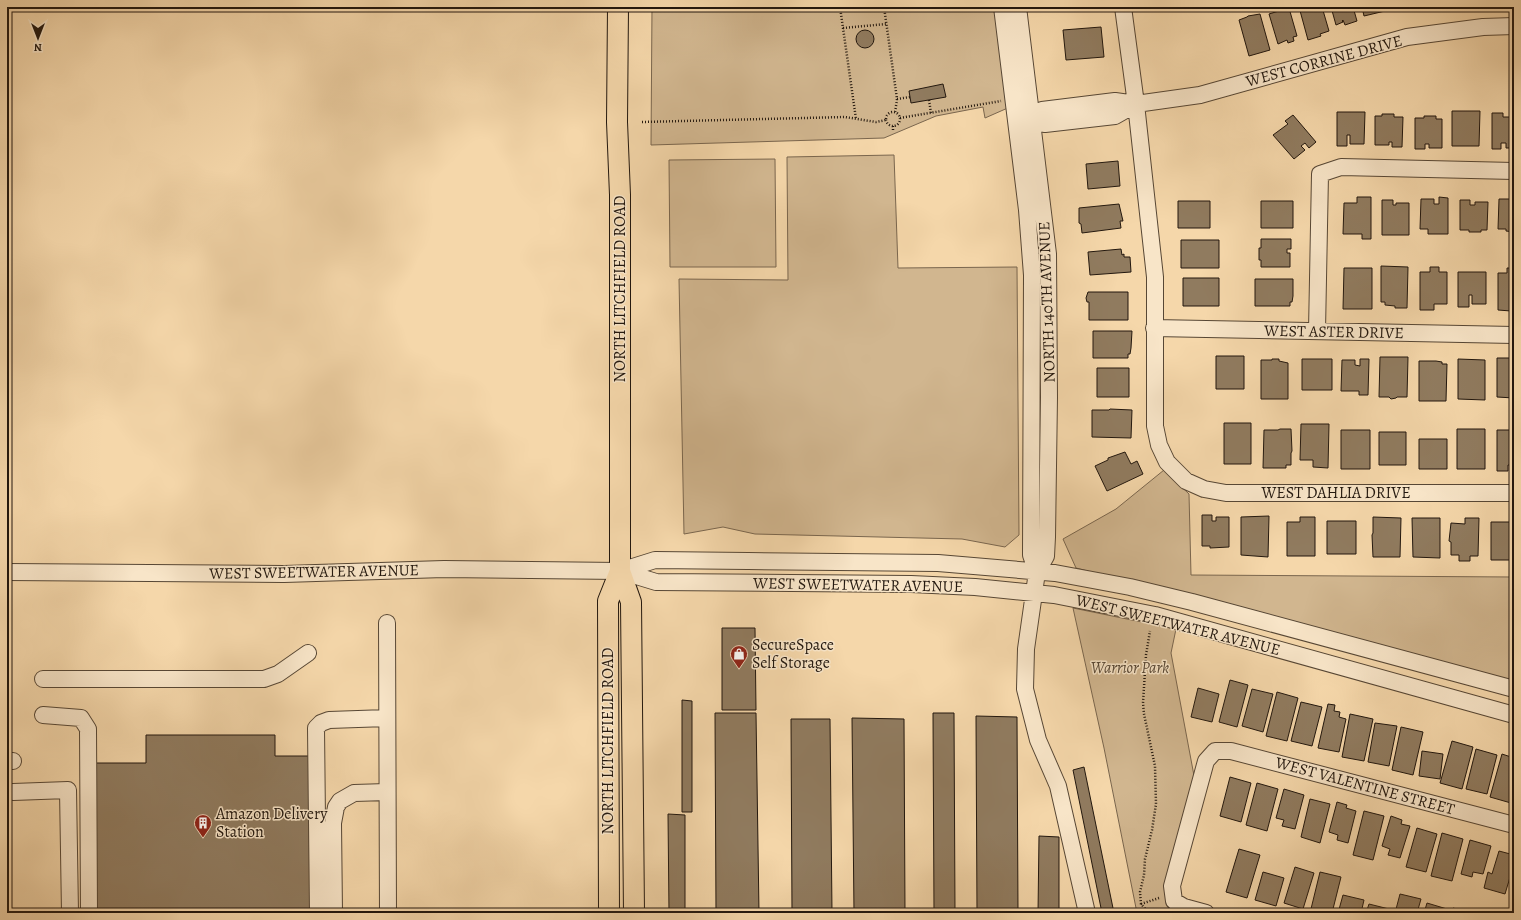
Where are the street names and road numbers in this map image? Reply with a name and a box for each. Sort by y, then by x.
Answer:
street label: WEST CORRINE DRIVE [1242,30,1405,93]
street label: NORTH LITCHFIELD ROAD [609,196,631,382]
street label: NORTH 140TH AVENUE [1033,221,1061,383]
street label: WEST ASTER DRIVE [1263,320,1404,344]
street label: WEST DAHLIA DRIVE [1260,482,1411,504]
street label: WEST SWEETWATER AVENUE [208,559,419,585]
street label: WEST SWEETWATER AVENUE [752,572,963,598]
street label: WEST SWEETWATER AVENUE [1073,589,1282,661]
street label: NORTH LITCHFIELD ROAD [597,648,619,834]
street label: WEST VALENTINE STREET [1272,751,1457,821]

